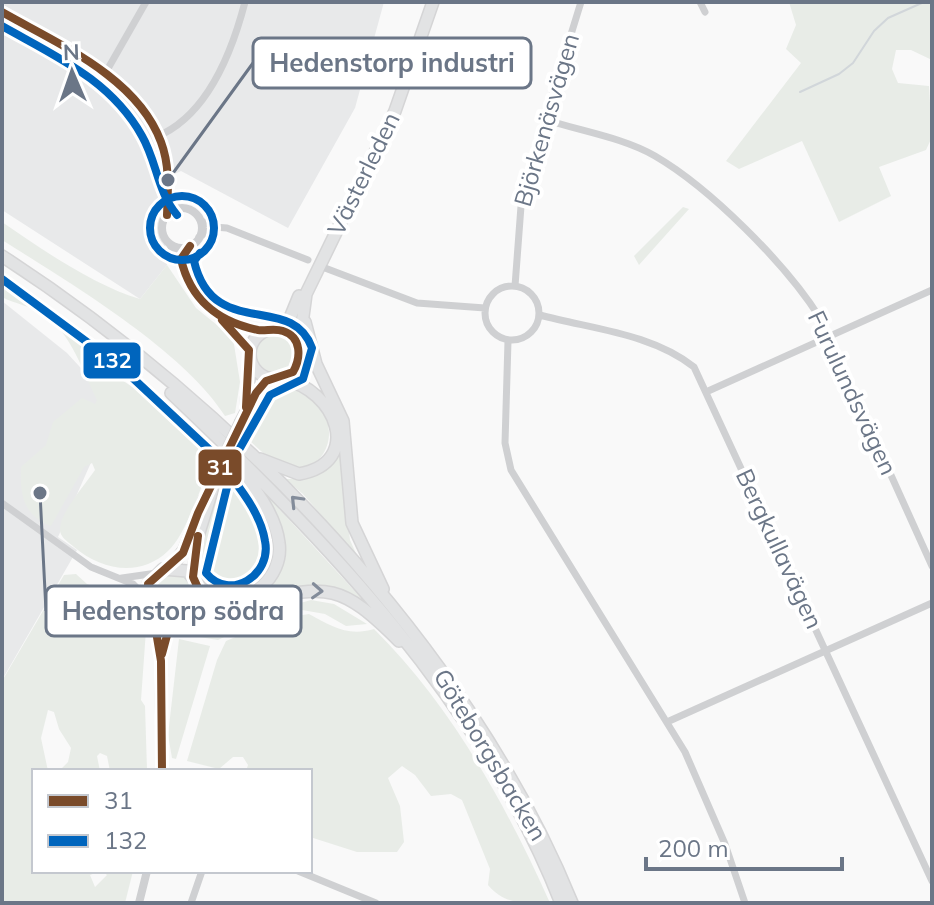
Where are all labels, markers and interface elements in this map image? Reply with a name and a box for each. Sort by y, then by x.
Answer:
street label: Björkenäsvägen [507,30,585,210]
north arrow [32,32,112,112]
text: N [63,38,80,66]
callout: Hedenstorp industri [253,38,531,88]
text: Hedenstorp industri [269,46,515,79]
street label: Västerleden [320,107,406,240]
street label: Furulundsvägen [802,306,904,480]
line badge: 132 [82,341,142,380]
text: 132 [92,346,132,374]
line badge: 31 [197,448,243,487]
text: 31 [207,453,233,481]
street label: Bergkullavägen [730,464,830,633]
one-way arrow [291,496,305,510]
one-way arrow [311,582,324,599]
callout: Hedenstorp södra [46,586,301,636]
text: Hedenstorp södra [62,594,284,627]
street label: Göteborgsbacken [428,663,554,846]
legend [32,769,312,873]
text: 31 [104,785,133,815]
scale bar [646,821,842,871]
text: 132 [104,825,147,855]
text: 200 m [658,833,729,863]

